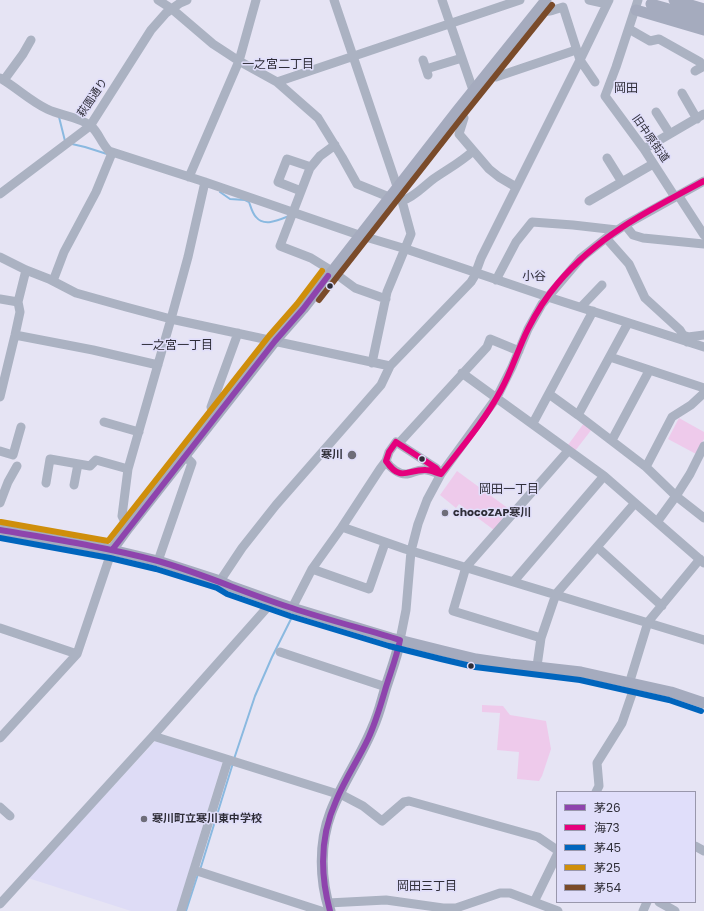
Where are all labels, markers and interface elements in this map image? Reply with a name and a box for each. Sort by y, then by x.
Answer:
district label: 一之宮二丁目 [242,58,314,72]
street label: 萩園通り [75,76,111,120]
district label: 岡田 [614,82,638,96]
street label: 旧中原街道 [629,113,671,165]
district label: 小谷 [522,270,546,284]
unlabelled marker [325,281,335,291]
district label: 一之宮一丁目 [141,339,213,353]
place label: 寒川 [321,448,343,462]
marker: 寒川 [346,449,358,461]
unlabelled marker [417,454,427,464]
district label: 岡田一丁目 [479,483,539,497]
place label: chocoZAP寒川 [453,506,531,520]
marker: chocoZAP寒川 [440,508,450,518]
unlabelled marker [466,661,476,671]
legend [556,791,696,903]
text: 茅26 [594,799,621,816]
place label: 寒川町立寒川東中学校 [152,812,262,826]
marker: 寒川町立寒川東中学校 [139,814,149,824]
text: 海73 [594,819,620,836]
text: 茅45 [594,839,621,856]
text: 茅25 [594,859,620,876]
text: 茅54 [594,879,621,896]
district label: 岡田三丁目 [397,880,457,894]

